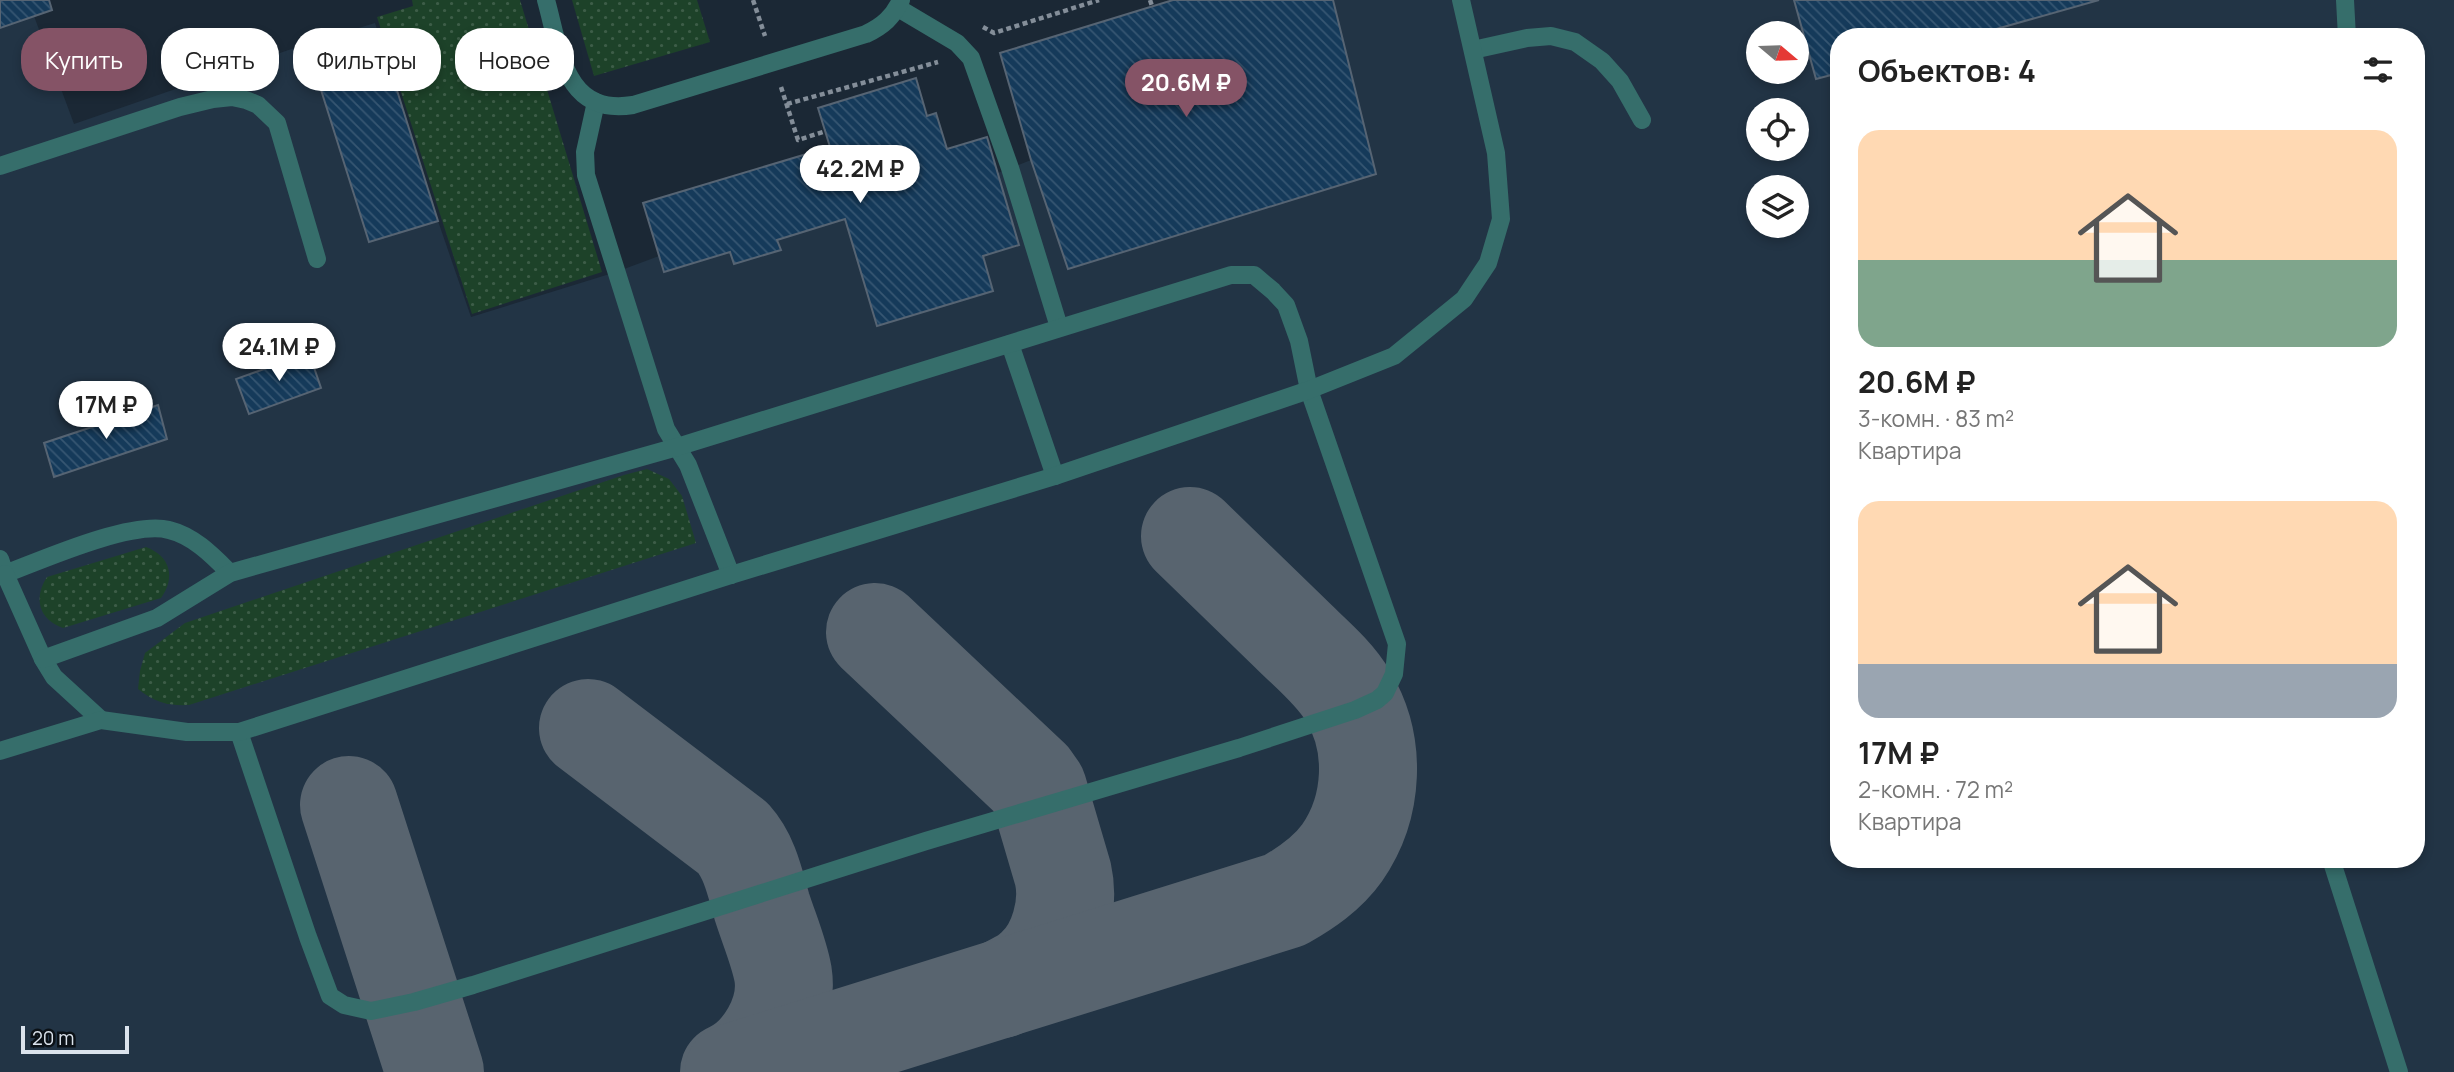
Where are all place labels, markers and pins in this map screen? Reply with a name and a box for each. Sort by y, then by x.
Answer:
pin: 20.6M ₽ [1121,60,1251,119]
pin: 42.2M ₽ [795,146,925,205]
pin: 24.1M ₽ [214,324,344,383]
pin: 17M ₽ [57,382,155,441]

